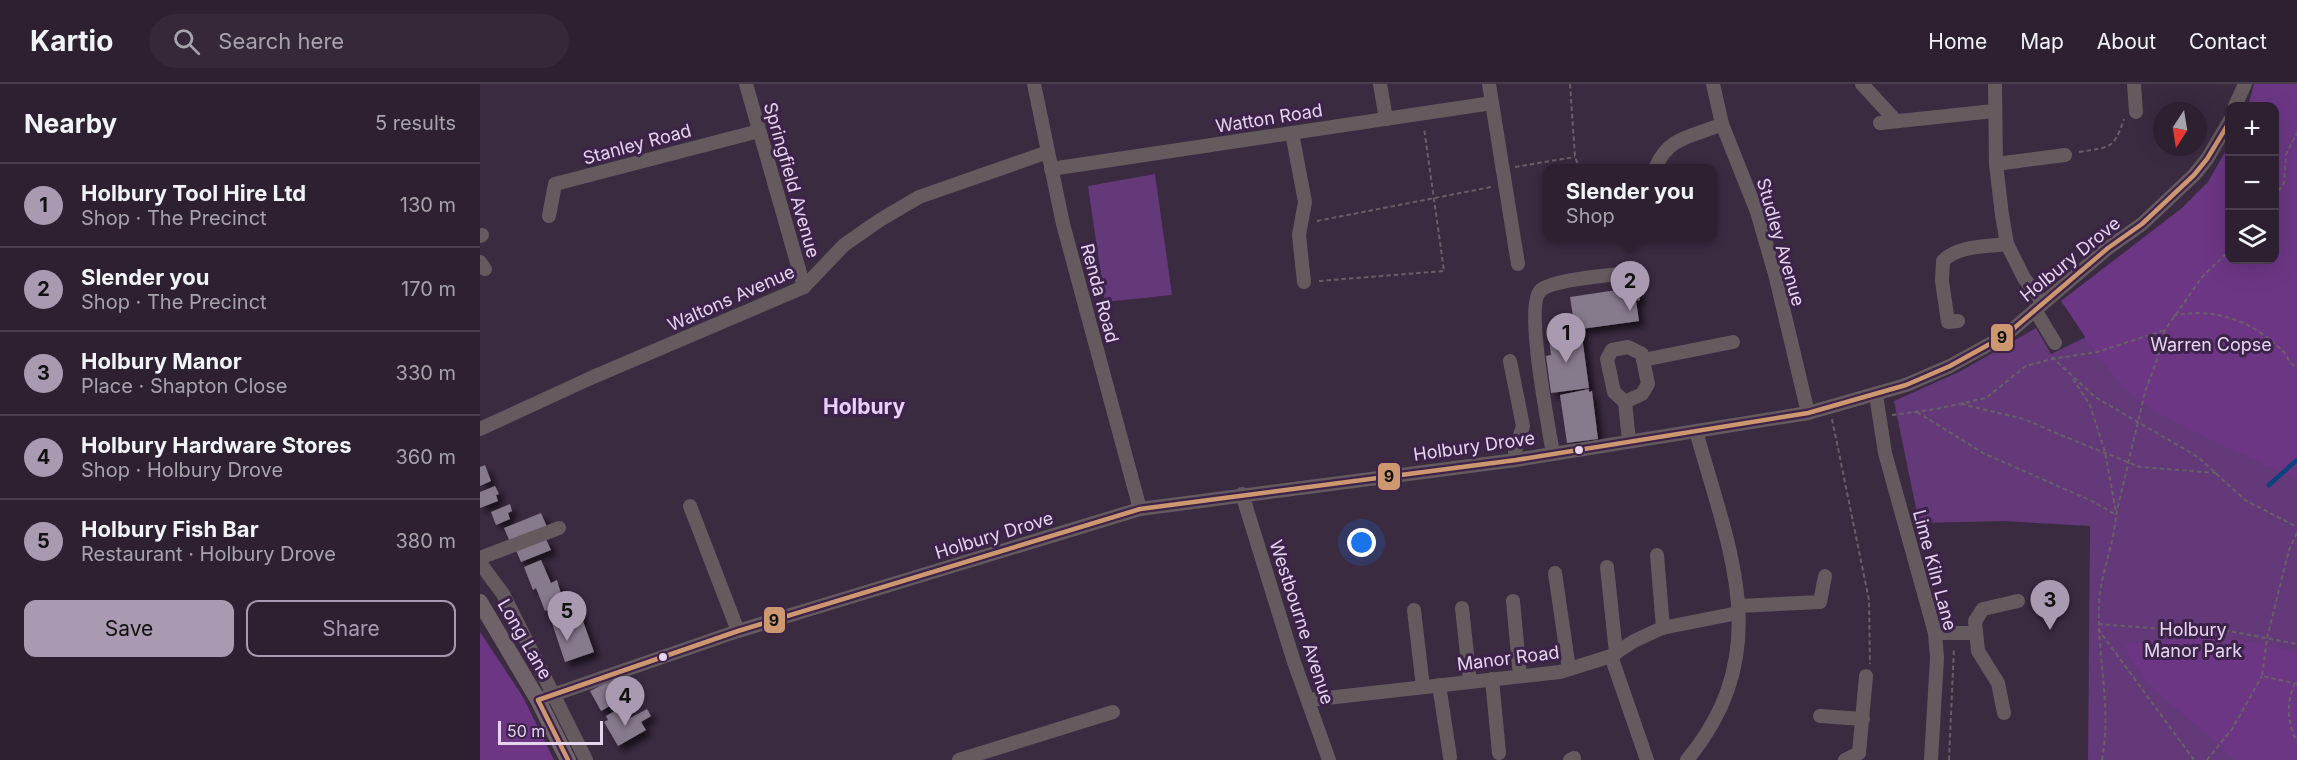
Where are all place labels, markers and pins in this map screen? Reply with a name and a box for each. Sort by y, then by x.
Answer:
pin: 2 [1610,262,1650,311]
pin: 1 [1546,314,1586,363]
unlabelled marker [1573,444,1585,456]
pin: 3 [2030,580,2070,630]
pin: 5 [548,592,586,641]
unlabelled marker [657,651,669,663]
pin: 4 [606,676,644,726]

